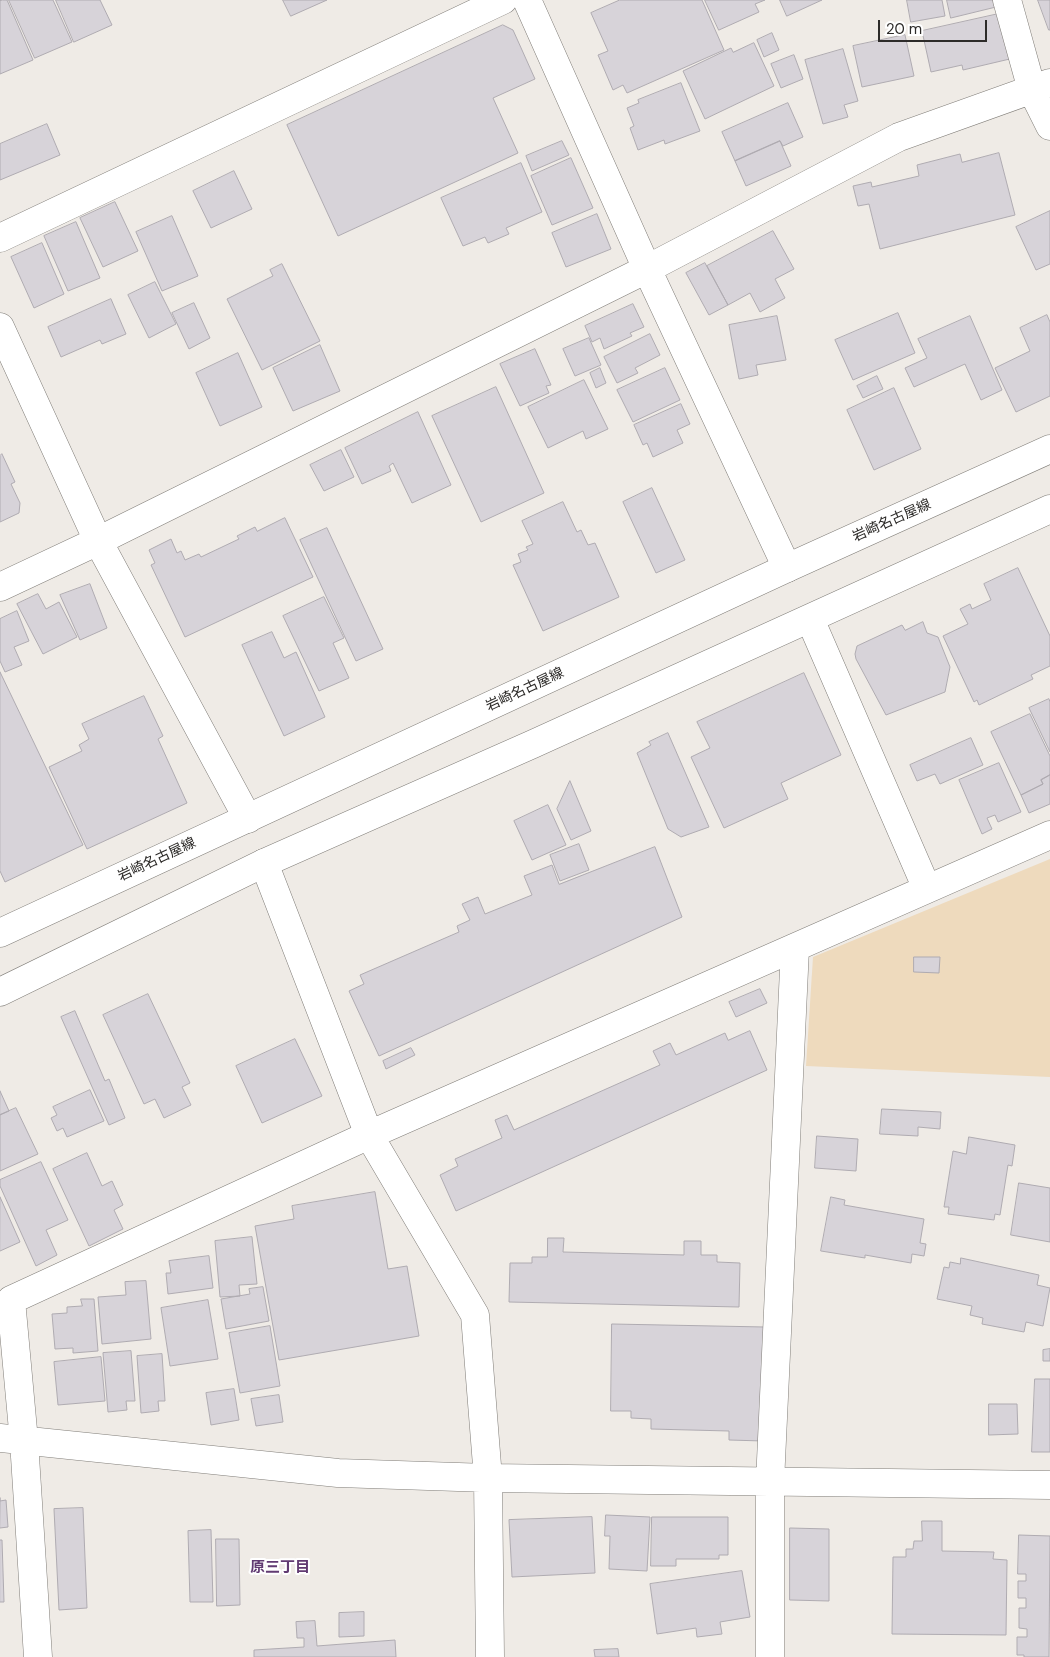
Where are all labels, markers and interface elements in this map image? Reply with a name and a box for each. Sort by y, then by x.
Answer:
scale bar [880,10,989,42]
text: 20 m [886,19,922,39]
street label: 岩崎名古屋線 [850,496,934,546]
street label: 岩崎名古屋線 [483,665,567,715]
street label: 岩崎名古屋線 [115,835,199,885]
district label: 原三丁目 [250,1559,310,1577]

